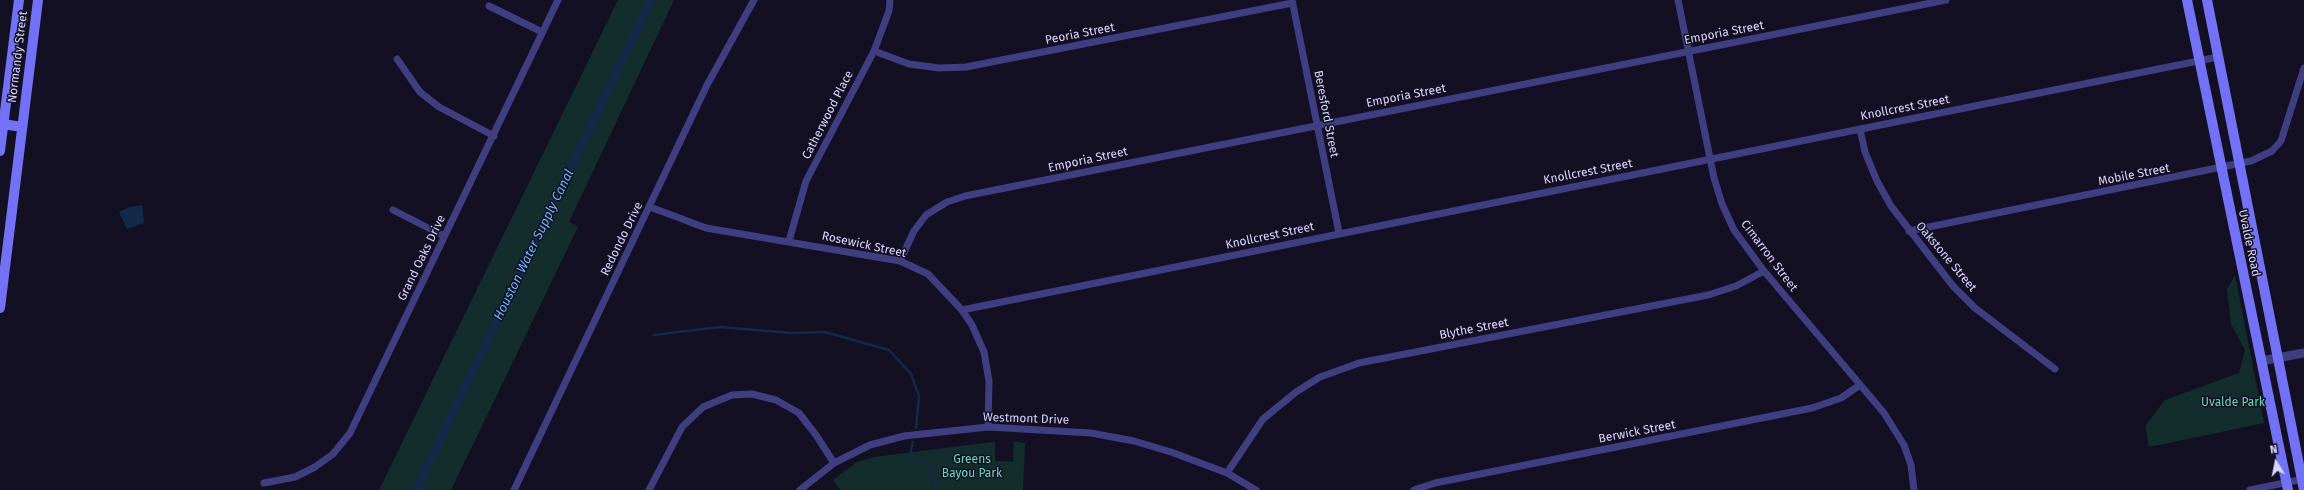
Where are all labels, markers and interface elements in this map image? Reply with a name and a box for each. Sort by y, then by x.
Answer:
street label: Normandy Street [5,10,31,104]
street label: Emporia Street [1683,18,1765,48]
street label: Peoria Street [1044,20,1116,48]
street label: Catherwood Place [799,68,857,162]
street label: Beresford Street [1311,69,1341,159]
street label: Emporia Street [1365,81,1447,111]
street label: Knollcrest Street [1859,92,1951,124]
street label: Emporia Street [1047,145,1129,175]
street label: Knollcrest Street [1542,156,1634,188]
street label: Mobile Street [2097,161,2171,189]
water label: Houston Water Supply Canal [491,167,577,323]
street label: Redondo Drive [598,200,646,278]
street label: Uvalde Road [2235,208,2263,278]
street label: Grand Oaks Drive [395,213,449,303]
street label: Cimarron Street [1737,217,1801,295]
street label: Oakstone Street [1913,219,1979,295]
street label: Knollcrest Street [1224,220,1316,252]
street label: Rosewick Street [821,229,907,261]
street label: Blythe Street [1438,315,1510,343]
park label: Uvalde Park [2201,396,2265,410]
street label: Westmont Drive [983,410,1069,428]
street label: Berwick Street [1597,417,1677,447]
north arrow [2256,442,2296,482]
text: N [2269,443,2279,457]
park label: Greens Bayou Park [942,453,1002,481]

